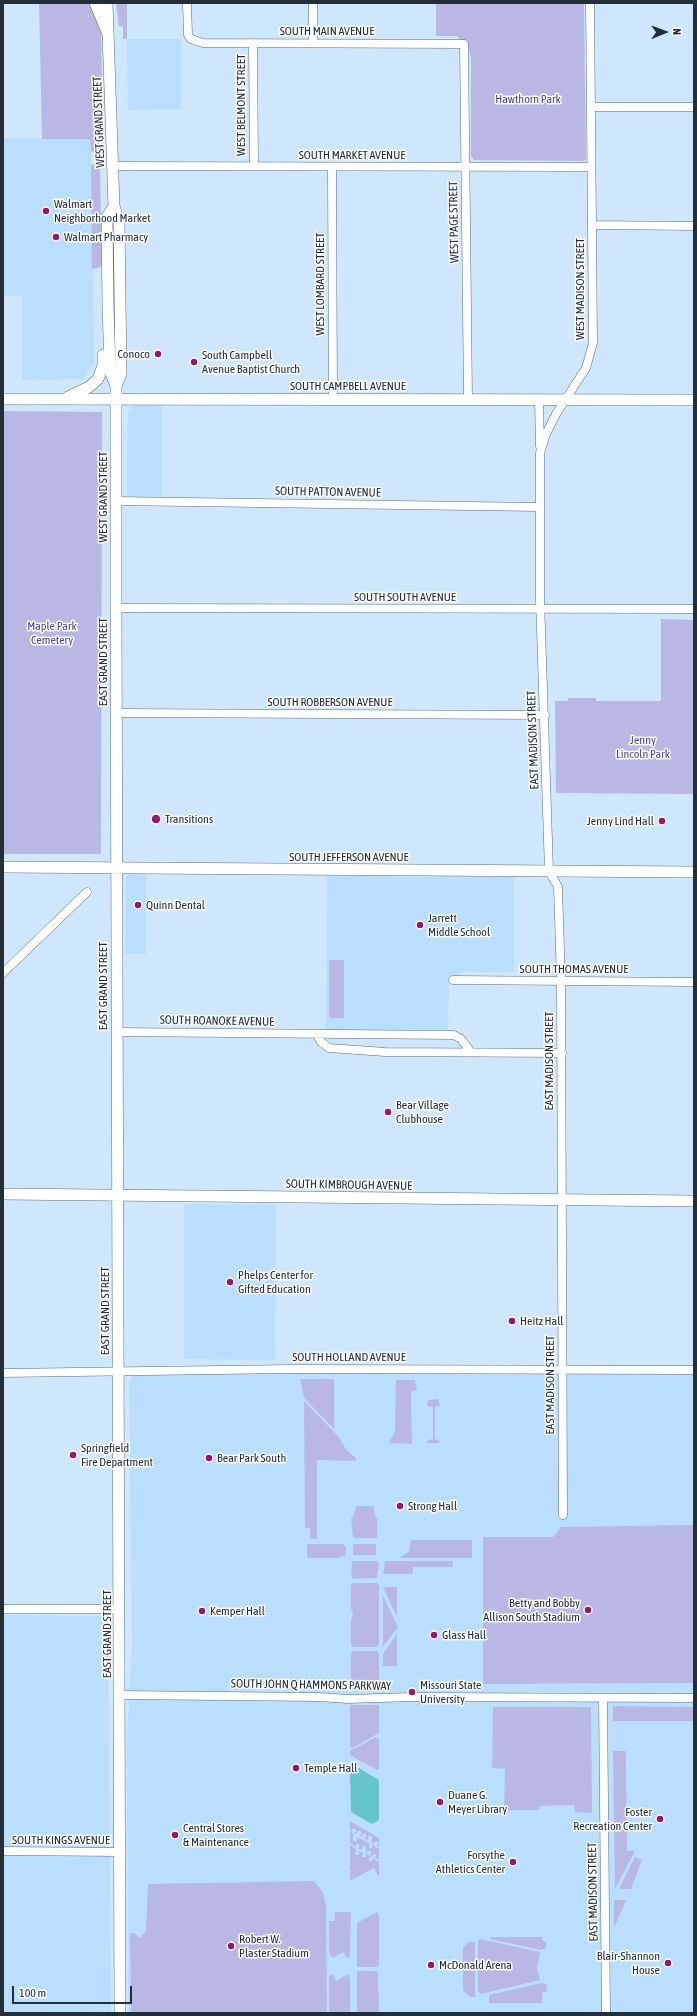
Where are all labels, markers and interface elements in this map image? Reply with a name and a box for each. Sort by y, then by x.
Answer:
north arrow [645,12,685,52]
street label: SOUTH MAIN AVENUE [280,24,374,38]
text: N [671,28,683,35]
street label: WEST BELMONT STREET [234,54,248,156]
street label: WEST GRAND STREET [90,76,108,168]
park label: Hawthorn Park [495,92,561,106]
street label: SOUTH MARKET AVENUE [299,148,405,162]
street label: WEST PAGE STREET [446,181,462,263]
place label: Walmart Neighborhood Market [54,197,151,225]
marker: Walmart Neighborhood Market [41,206,51,216]
place label: Walmart Pharmacy [64,230,148,244]
marker: Walmart Pharmacy [51,232,61,242]
street label: WEST LOMBARD STREET [313,233,327,335]
street label: WEST MADISON STREET [573,238,587,340]
place label: Conoco [117,347,150,361]
place label: South Campbell Avenue Baptist Church [202,348,300,376]
marker: Conoco [153,349,163,359]
marker: South Campbell Avenue Baptist Church [189,357,199,367]
street label: SOUTH CAMPBELL AVENUE [290,379,406,393]
street label: WEST GRAND STREET [96,451,110,543]
street label: SOUTH PATTON AVENUE [275,484,381,500]
street label: SOUTH SOUTH AVENUE [354,590,456,604]
street label: EAST GRAND STREET [96,618,110,706]
park label: Maple Park Cemetery [27,619,77,647]
street label: EAST MADISON STREET [524,690,542,790]
street label: SOUTH ROBBERSON AVENUE [267,695,393,709]
park label: Jenny Lincoln Park [616,733,670,761]
place label: Transitions [165,812,213,826]
marker: Transitions [150,813,162,825]
place label: Jenny Lind Hall [587,814,654,828]
marker: Jenny Lind Hall [657,816,667,826]
street label: SOUTH JEFFERSON AVENUE [289,850,409,864]
place label: Quinn Dental [146,898,205,912]
marker: Quinn Dental [133,900,143,910]
place label: Jarrett Middle School [428,911,490,939]
marker: Jarrett Middle School [415,920,425,930]
street label: EAST GRAND STREET [96,942,110,1030]
street label: SOUTH THOMAS AVENUE [520,962,628,976]
street label: EAST MADISON STREET [542,1011,556,1111]
street label: SOUTH ROANOKE AVENUE [160,1013,274,1029]
place label: Bear Village Clubhouse [396,1098,449,1126]
marker: Bear Village Clubhouse [383,1107,393,1117]
street label: SOUTH KIMBROUGH AVENUE [286,1177,412,1193]
street label: EAST GRAND STREET [98,1267,112,1355]
place label: Phelps Center for Gifted Education [238,1268,313,1296]
marker: Phelps Center for Gifted Education [225,1277,235,1287]
place label: Heitz Hall [520,1314,564,1328]
marker: Heitz Hall [507,1316,517,1326]
street label: EAST MADISON STREET [543,1335,557,1435]
street label: SOUTH HOLLAND AVENUE [292,1350,406,1364]
place label: Springfield Fire Department [81,1441,153,1469]
marker: Springfield Fire Department [68,1450,78,1460]
place label: Bear Park South [217,1451,286,1465]
marker: Bear Park South [204,1453,214,1463]
place label: Strong Hall [408,1499,457,1513]
marker: Strong Hall [395,1501,405,1511]
street label: EAST GRAND STREET [100,1590,114,1678]
place label: Betty and Bobby Allison South Stadium [483,1596,580,1624]
place label: Kemper Hall [210,1604,265,1618]
marker: Betty and Bobby Allison South Stadium [583,1605,593,1615]
marker: Kemper Hall [197,1606,207,1616]
place label: Glass Hall [442,1628,486,1642]
marker: Glass Hall [429,1630,439,1640]
street label: SOUTH JOHN Q HAMMONS PARKWAY [231,1676,391,1694]
place label: Missouri State University [420,1678,482,1706]
marker: Missouri State University [407,1687,417,1697]
place label: Temple Hall [304,1761,357,1775]
marker: Temple Hall [291,1763,301,1773]
place label: Duane G. Meyer Library [448,1788,507,1816]
marker: Duane G. Meyer Library [435,1797,445,1807]
place label: Foster Recreation Center [573,1805,652,1833]
marker: Foster Recreation Center [655,1814,665,1824]
place label: Central Stores & Maintenance [183,1821,249,1849]
marker: Central Stores & Maintenance [170,1830,180,1840]
street label: SOUTH KINGS AVENUE [12,1833,110,1847]
street label: EAST MADISON STREET [585,1842,601,1942]
place label: Forsythe Athletics Center [436,1848,505,1876]
marker: Forsythe Athletics Center [508,1857,518,1867]
place label: Robert W. Plaster Stadium [239,1932,309,1960]
marker: Robert W. Plaster Stadium [226,1941,236,1951]
place label: Blair-Shannon House [597,1949,660,1977]
place label: McDonald Arena [439,1958,512,1972]
marker: Blair-Shannon House [663,1958,673,1968]
marker: McDonald Arena [426,1960,436,1970]
scale bar [14,1978,134,2004]
text: 100 m [19,1986,46,2000]

